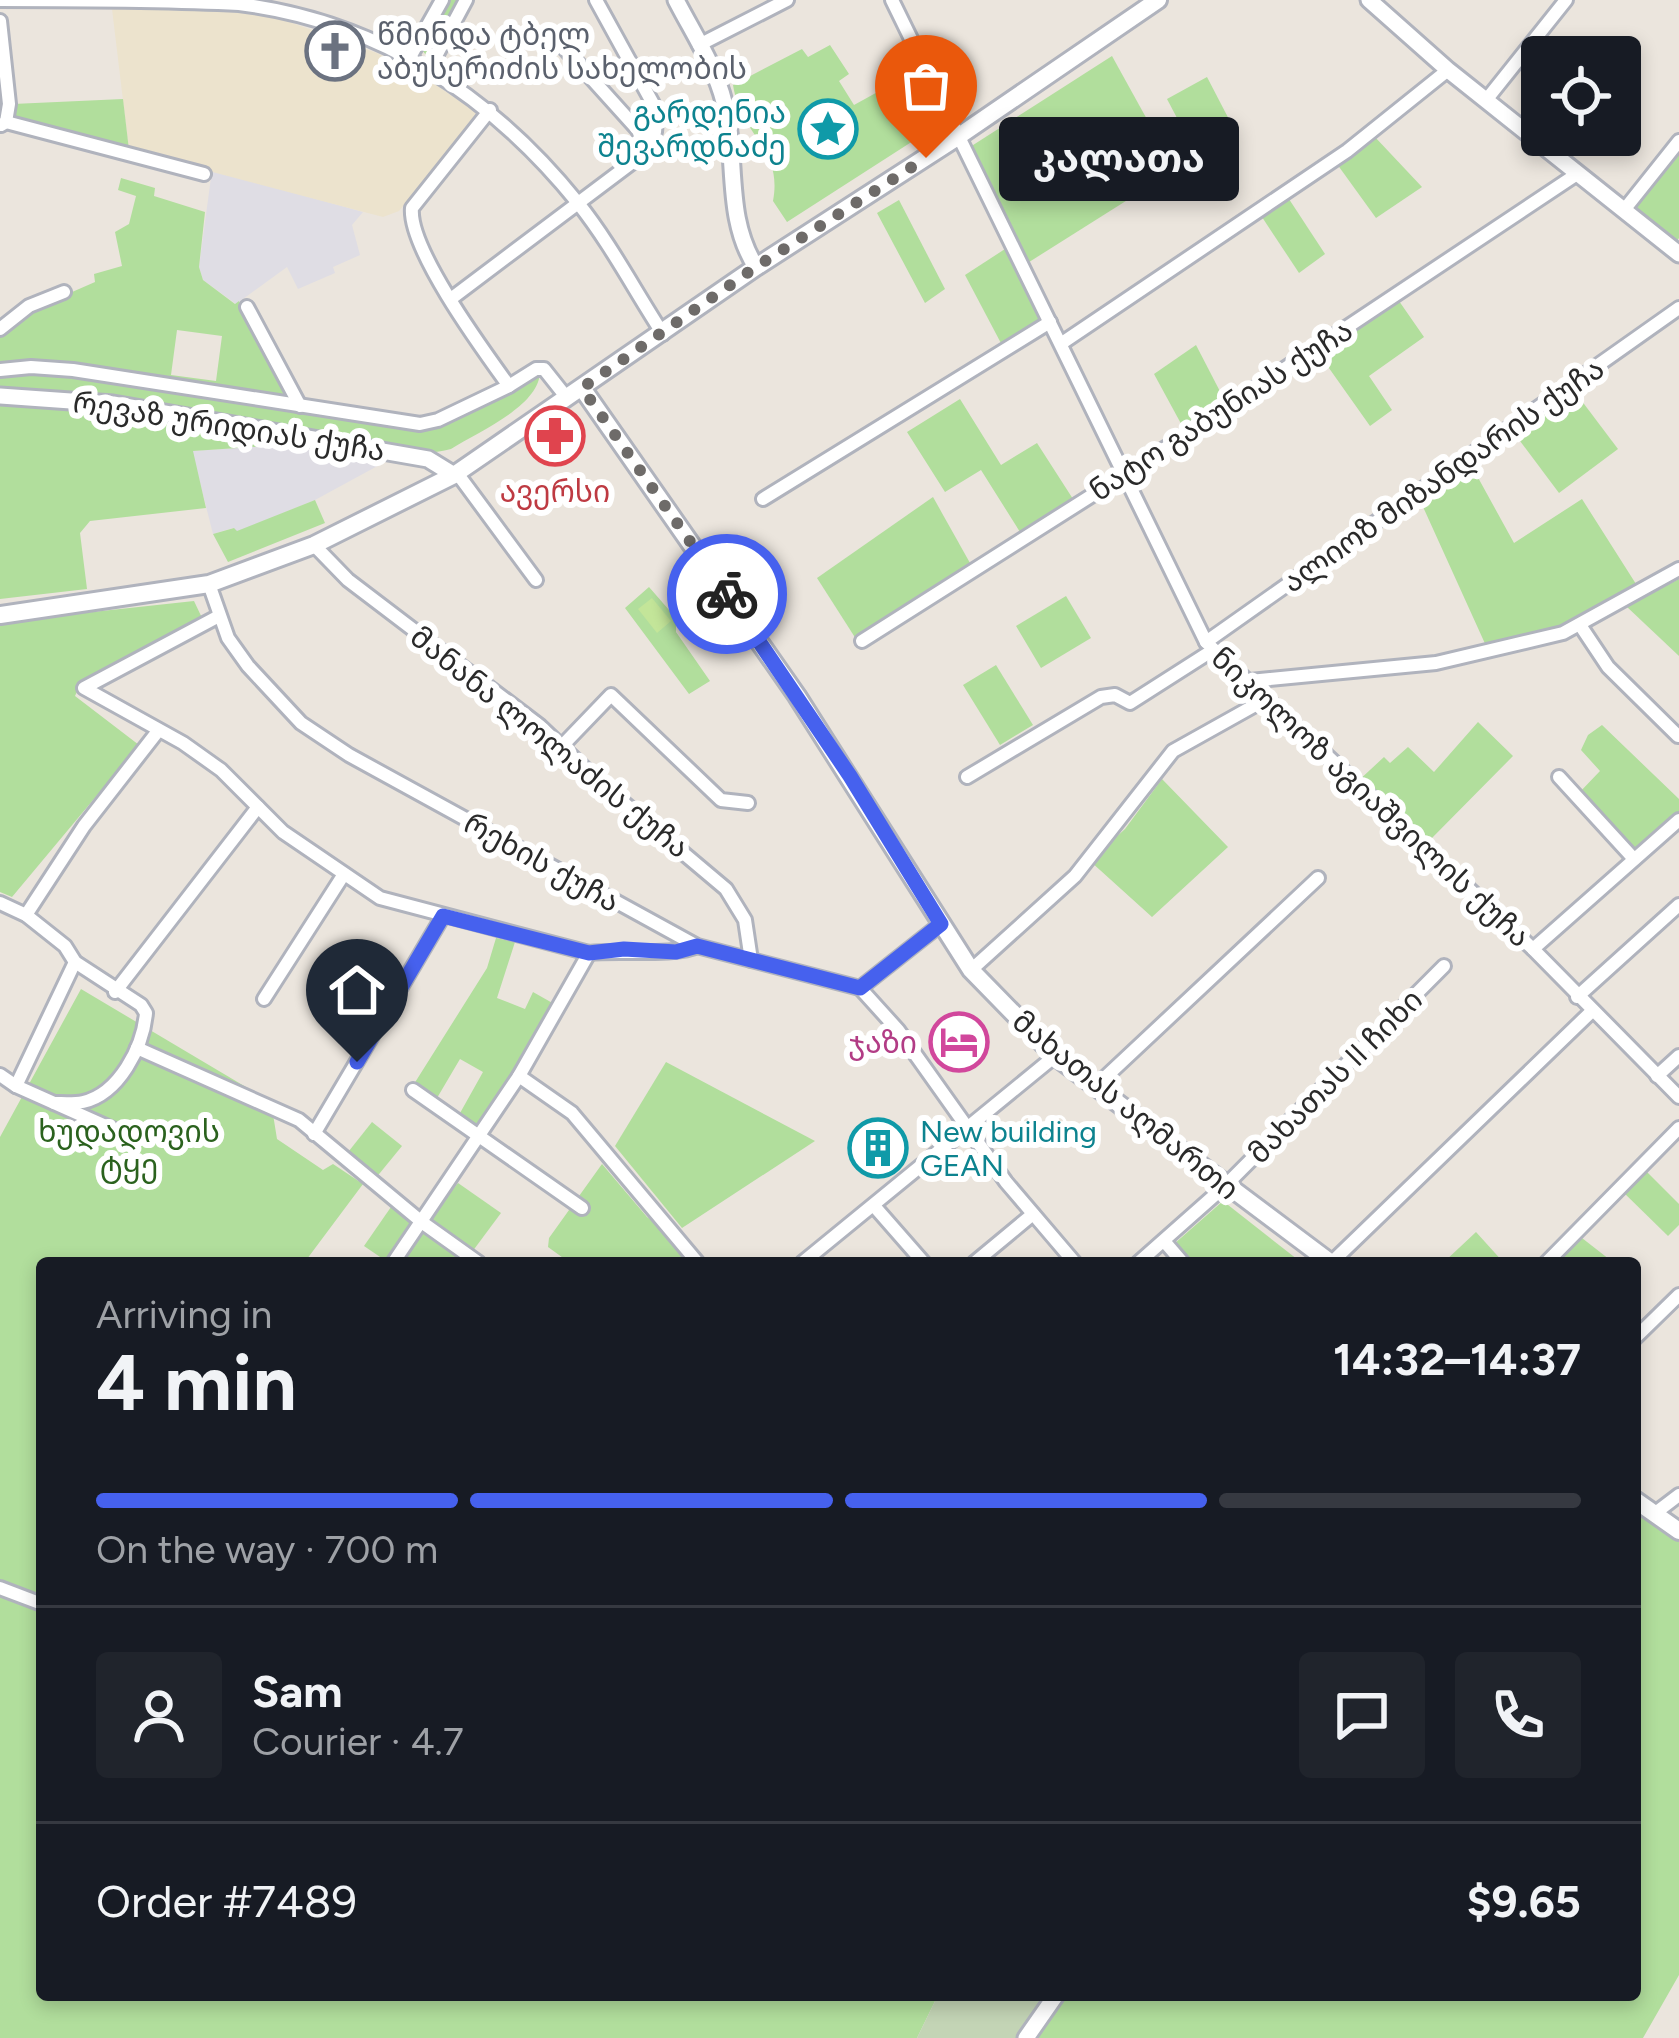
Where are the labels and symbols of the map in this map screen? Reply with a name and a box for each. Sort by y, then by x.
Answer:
place label: წმინდა ტბელ აბუსერიძის სახელობის [377,16,747,87]
church icon: წმინდა ტბელ აბუსერიძის სახელობის [304,20,366,82]
pin [875,35,977,158]
place label: გარდენია შევარდნაძე [597,94,786,165]
place icon: გარდენია შევარდნაძე [797,98,859,160]
callout: კალათა [998,116,1238,200]
street label: ნატო გაბუნიას ქუჩა [1083,311,1359,509]
street label: ალიოზ მიზანდარის ქუჩა [1275,350,1611,600]
street label: რევაზ ურიდიას ქუჩა [70,383,388,469]
pharmacy icon: ავერსი [524,405,586,467]
place label: ავერსი [500,473,610,510]
courier [667,534,787,654]
street label: მანანა ლოლაძის ქუჩა [403,618,697,866]
street label: ნიკოლოზ აგიაშვილის ქუჩა [1204,639,1538,955]
street label: რეხის ქუჩა [458,804,626,920]
pin [306,939,408,1062]
street label: მახათას II ჩიხი [1240,981,1430,1171]
street label: მახათას აღმართი [1005,1002,1247,1208]
hotel icon: ჯაზი [928,1011,990,1073]
place label: ჯაზი [848,1024,917,1061]
park label: ხუდადოვის ტყე [38,1113,220,1184]
place label: New building GEAN [920,1113,1097,1184]
building icon: New building GEAN [847,1117,909,1179]

